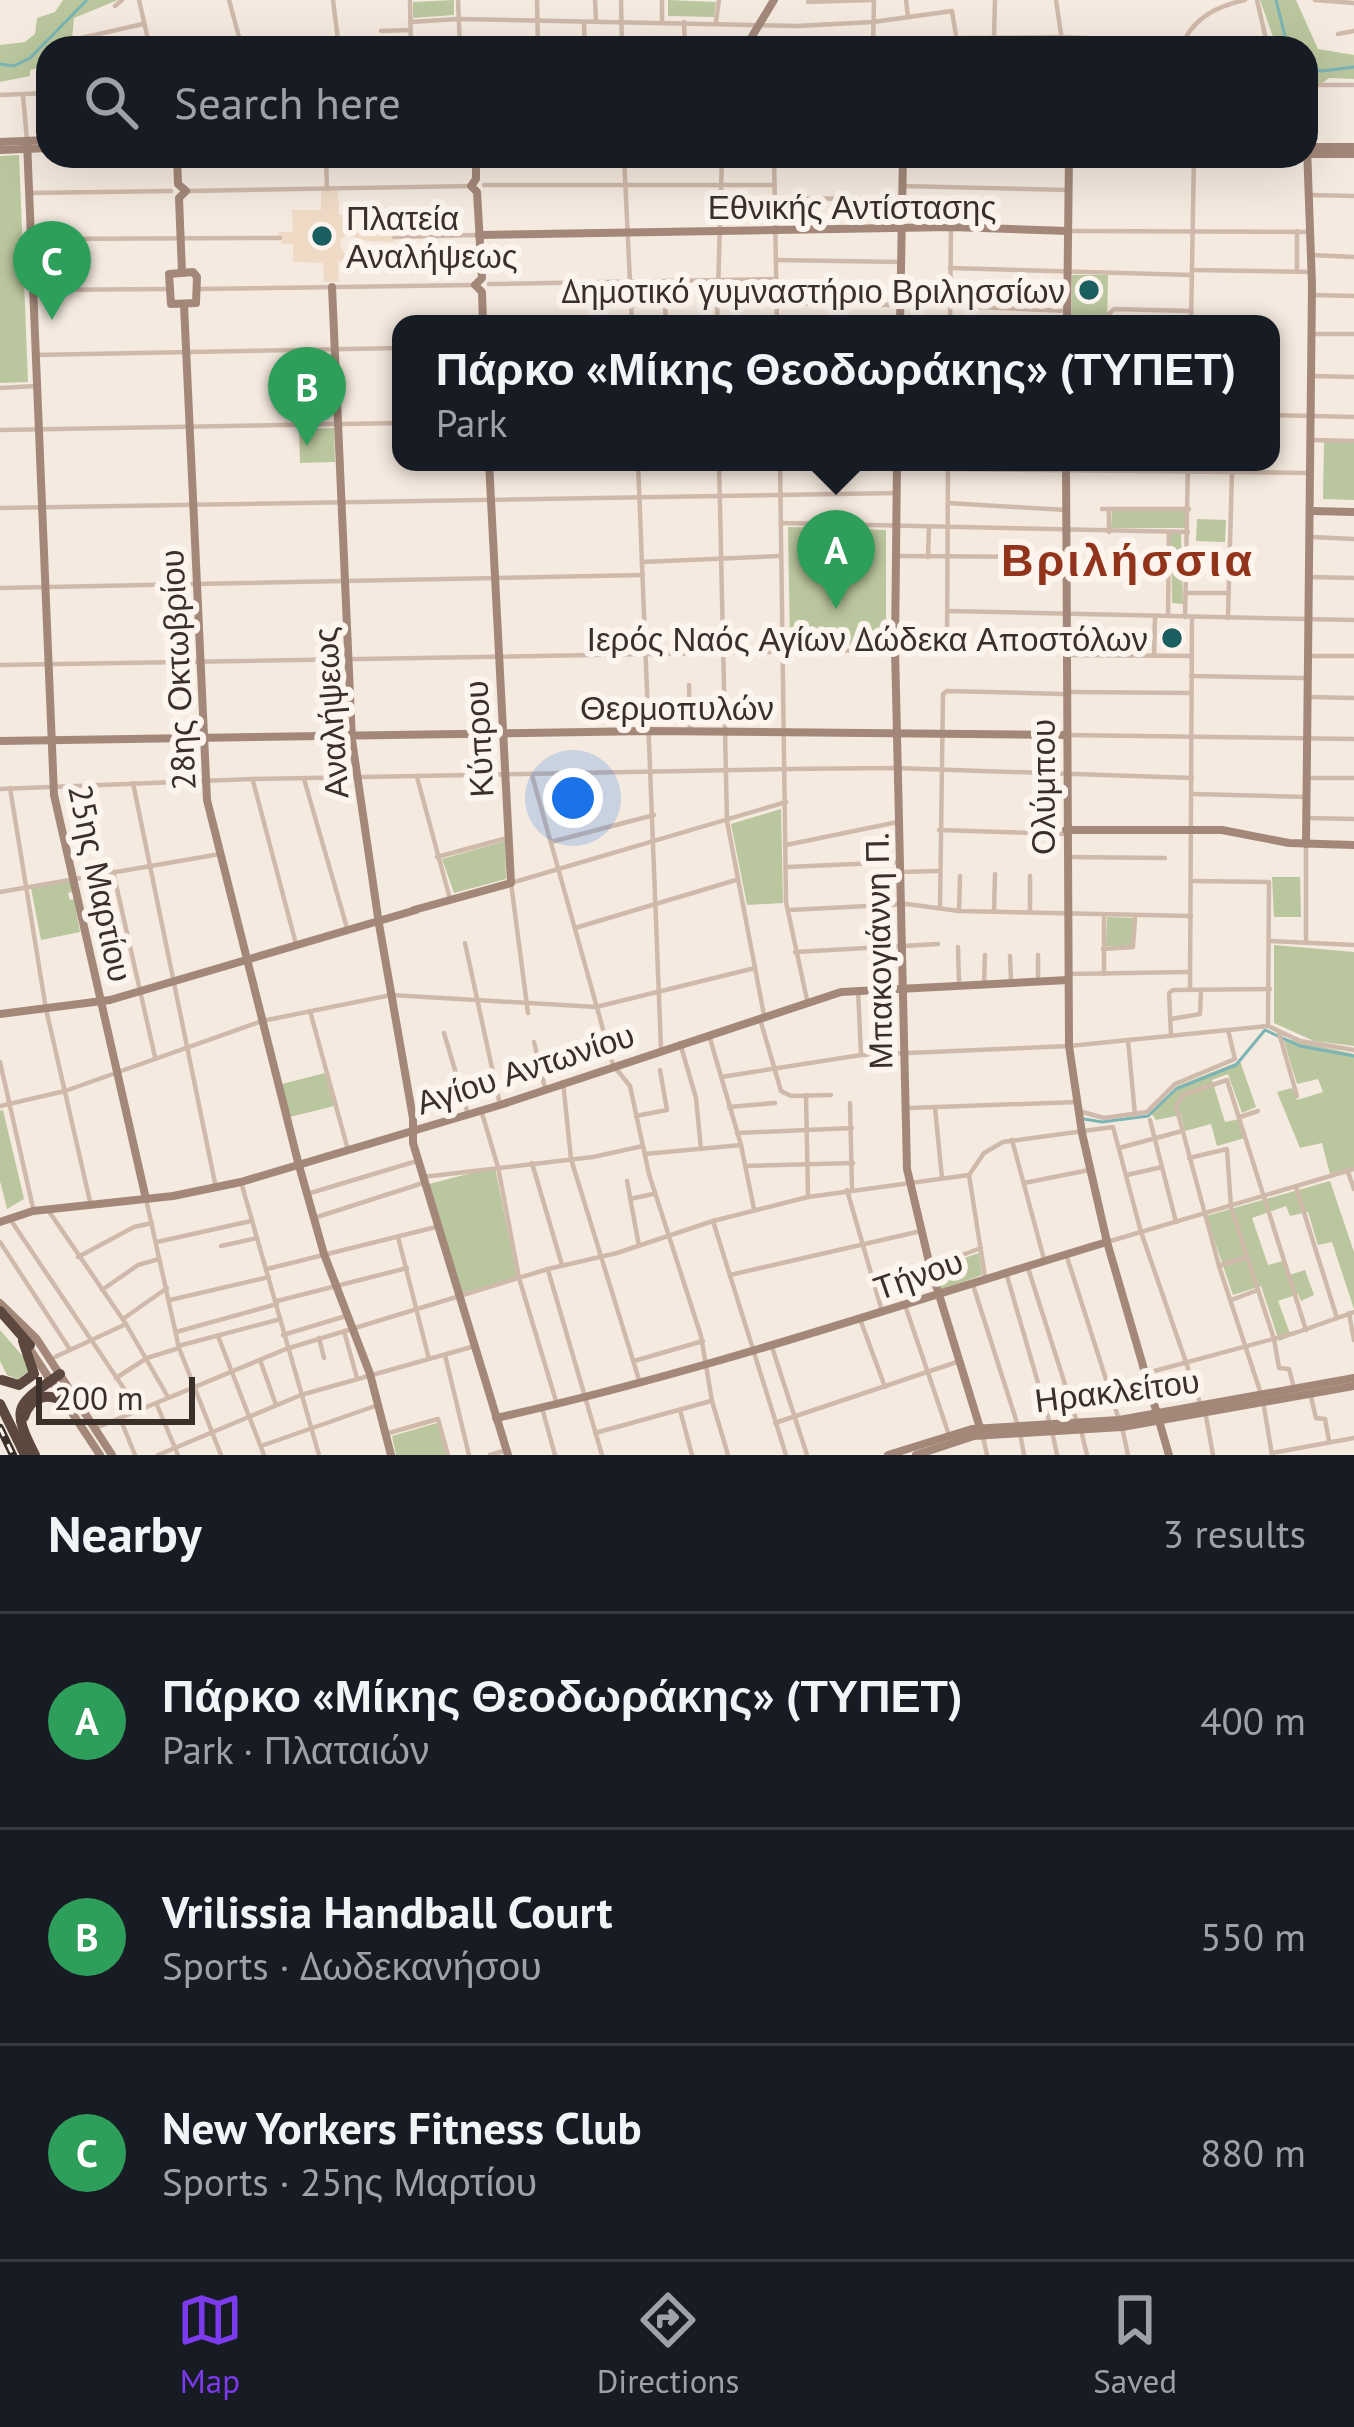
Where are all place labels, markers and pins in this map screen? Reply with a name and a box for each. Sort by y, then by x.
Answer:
place label: Πλατεία Αναλήψεως [346,196,518,277]
pin: C [13,221,91,320]
marker: Πλατεία Αναλήψεως [309,223,335,249]
place label: Δημοτικό γυμναστήριο Βριλησσίων [562,269,1065,312]
marker: Δημοτικό γυμναστήριο Βριλησσίων [1076,277,1102,303]
pin: B [268,347,346,446]
pin: A [797,510,875,609]
place label: Ιερός Ναός Αγίων Δώδεκα Αποστόλων [587,617,1148,660]
marker: Ιερός Ναός Αγίων Δώδεκα Αποστόλων [1159,625,1185,651]

